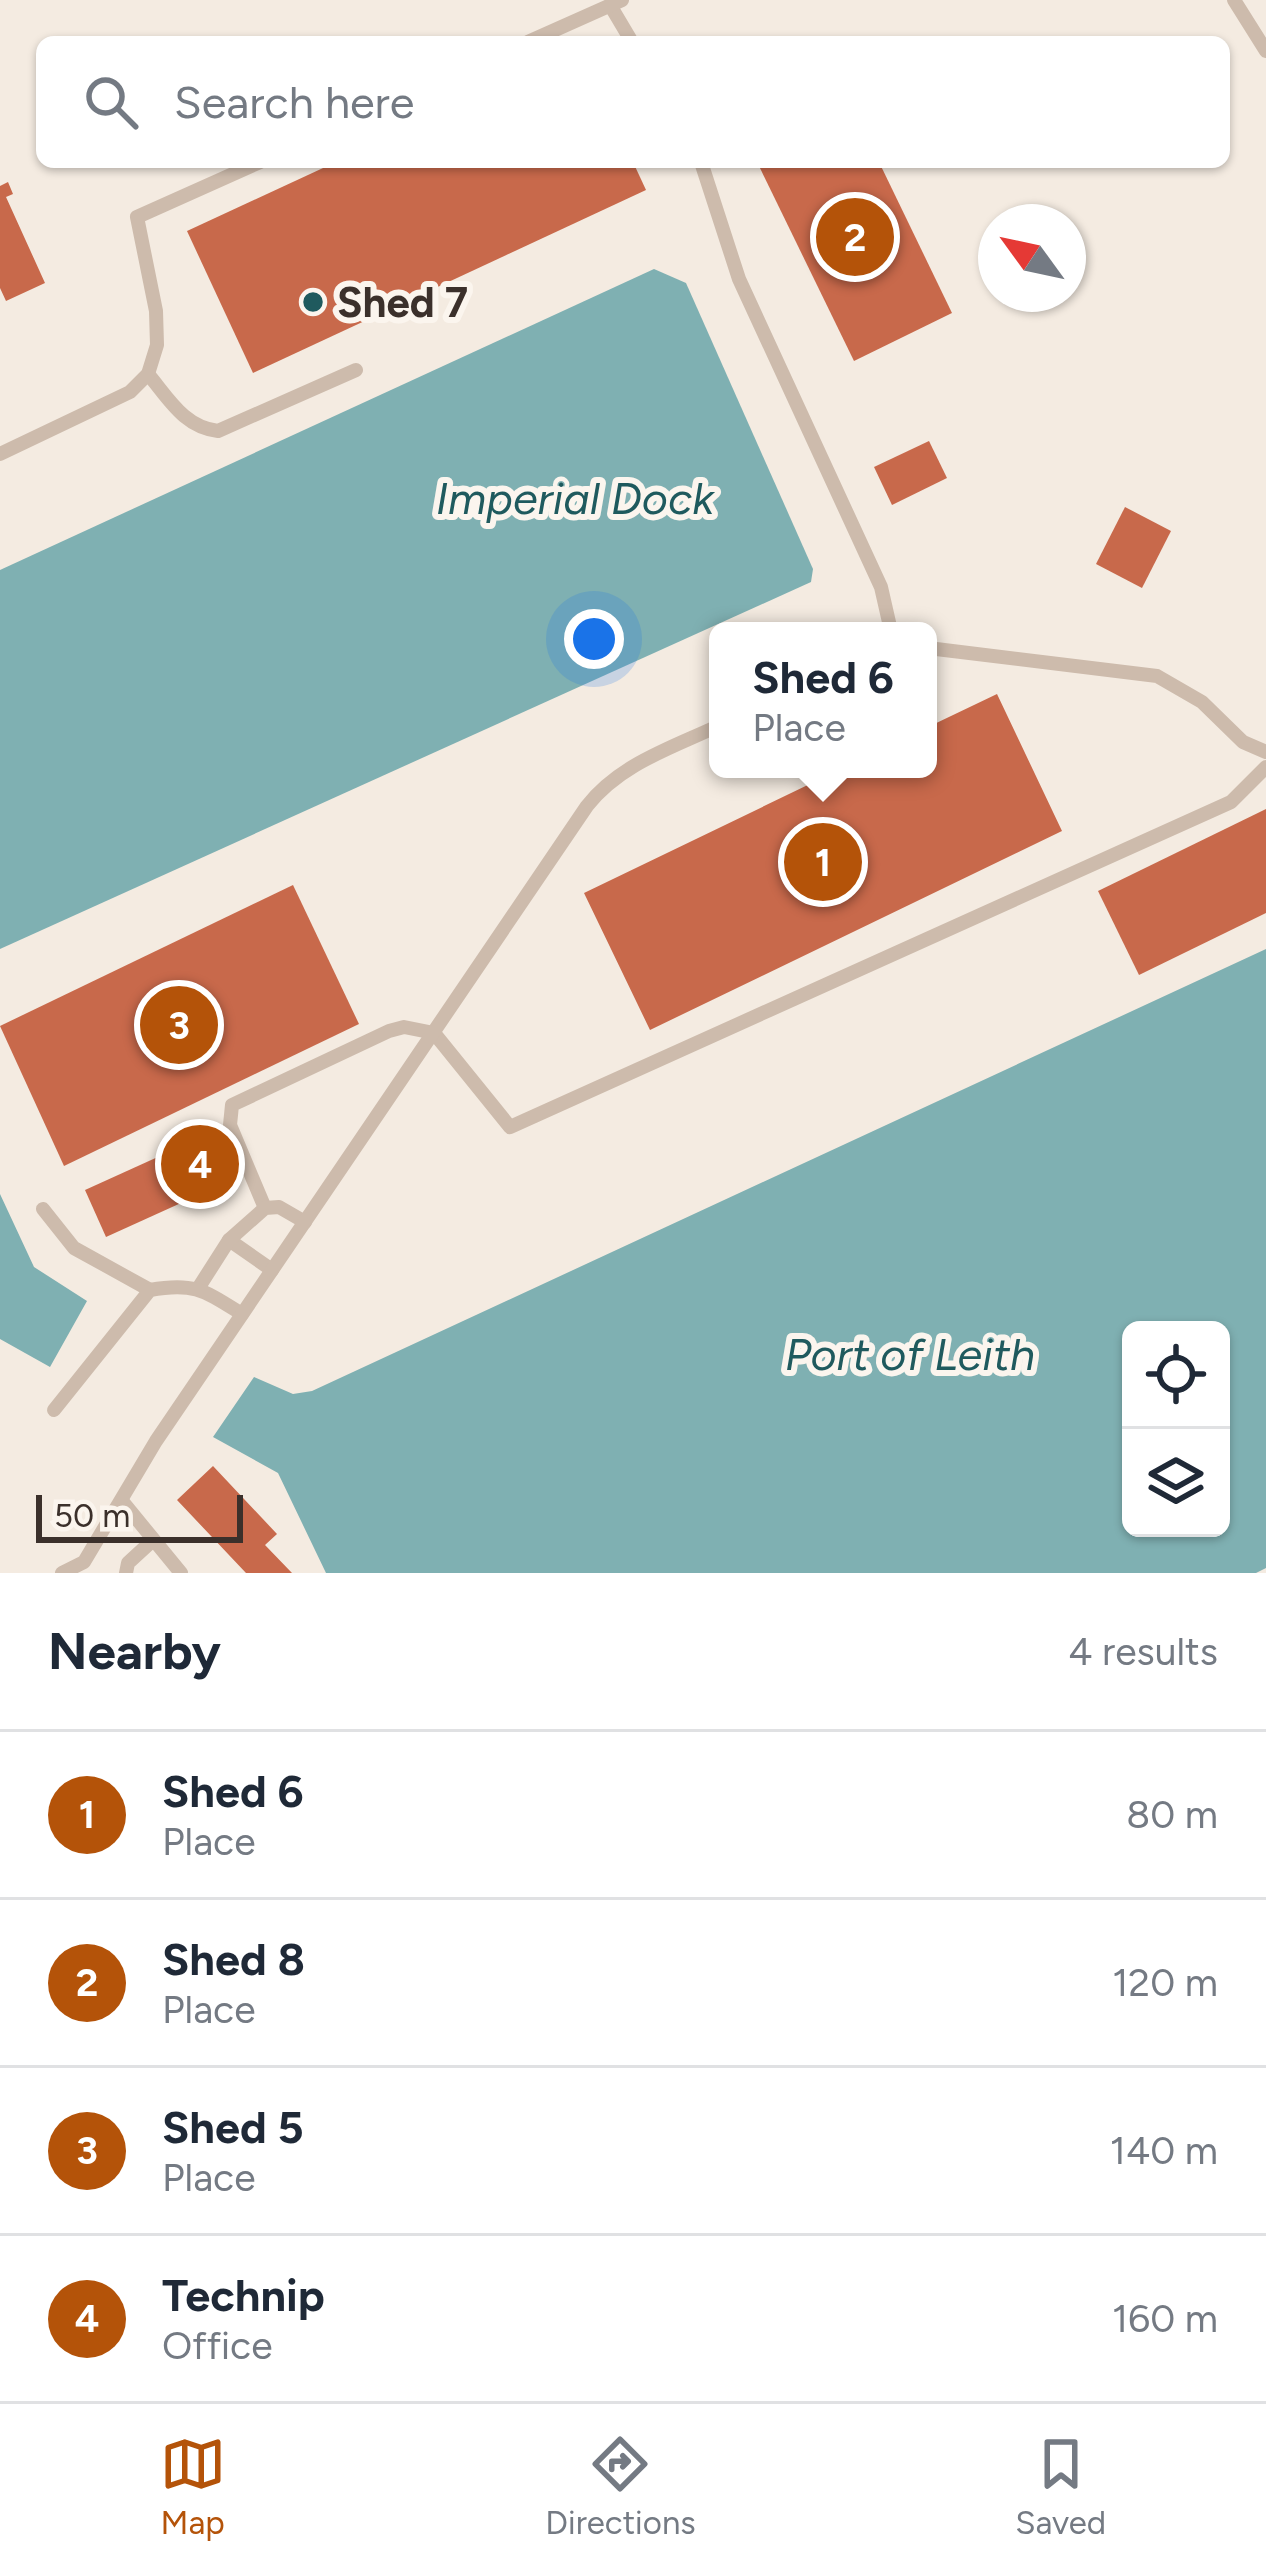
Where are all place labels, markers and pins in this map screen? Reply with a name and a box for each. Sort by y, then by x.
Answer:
pin: 2 [816,192,894,282]
place label: Shed 7 [337,277,468,328]
marker: Shed 7 [300,289,326,315]
pin: 1 [784,817,862,907]
pin: 3 [140,980,218,1070]
pin: 4 [161,1119,239,1209]

